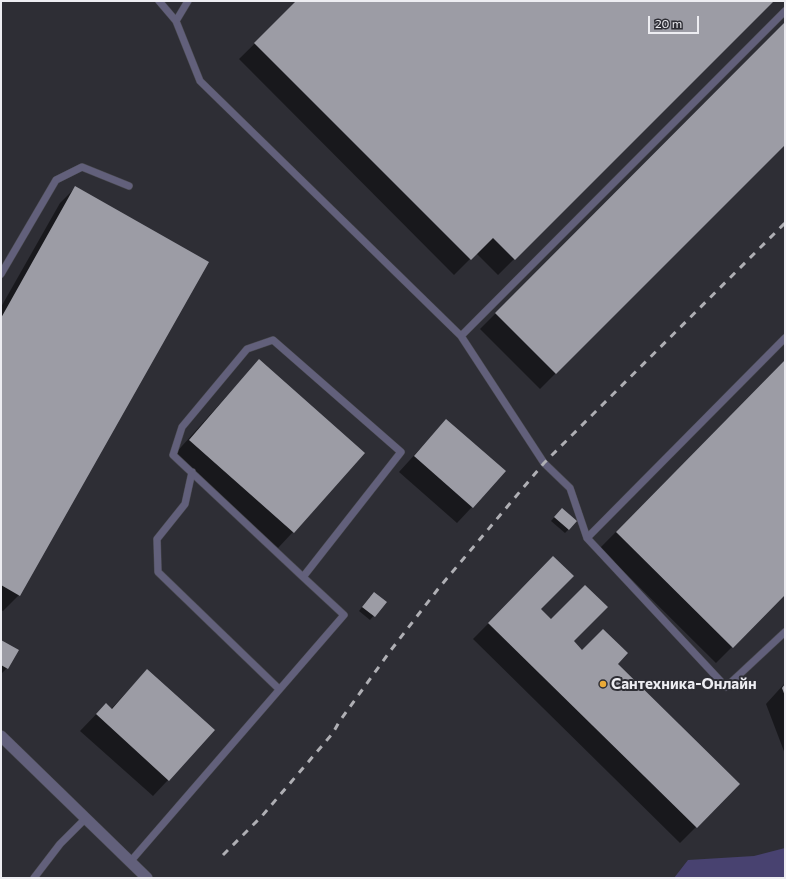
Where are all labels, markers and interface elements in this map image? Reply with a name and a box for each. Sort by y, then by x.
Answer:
scale bar [650,8,701,34]
text: 20 m [655,16,682,30]
place label: Сантехника-Онлайн [611,675,757,693]
marker: Сантехника-Онлайн [598,679,608,689]

